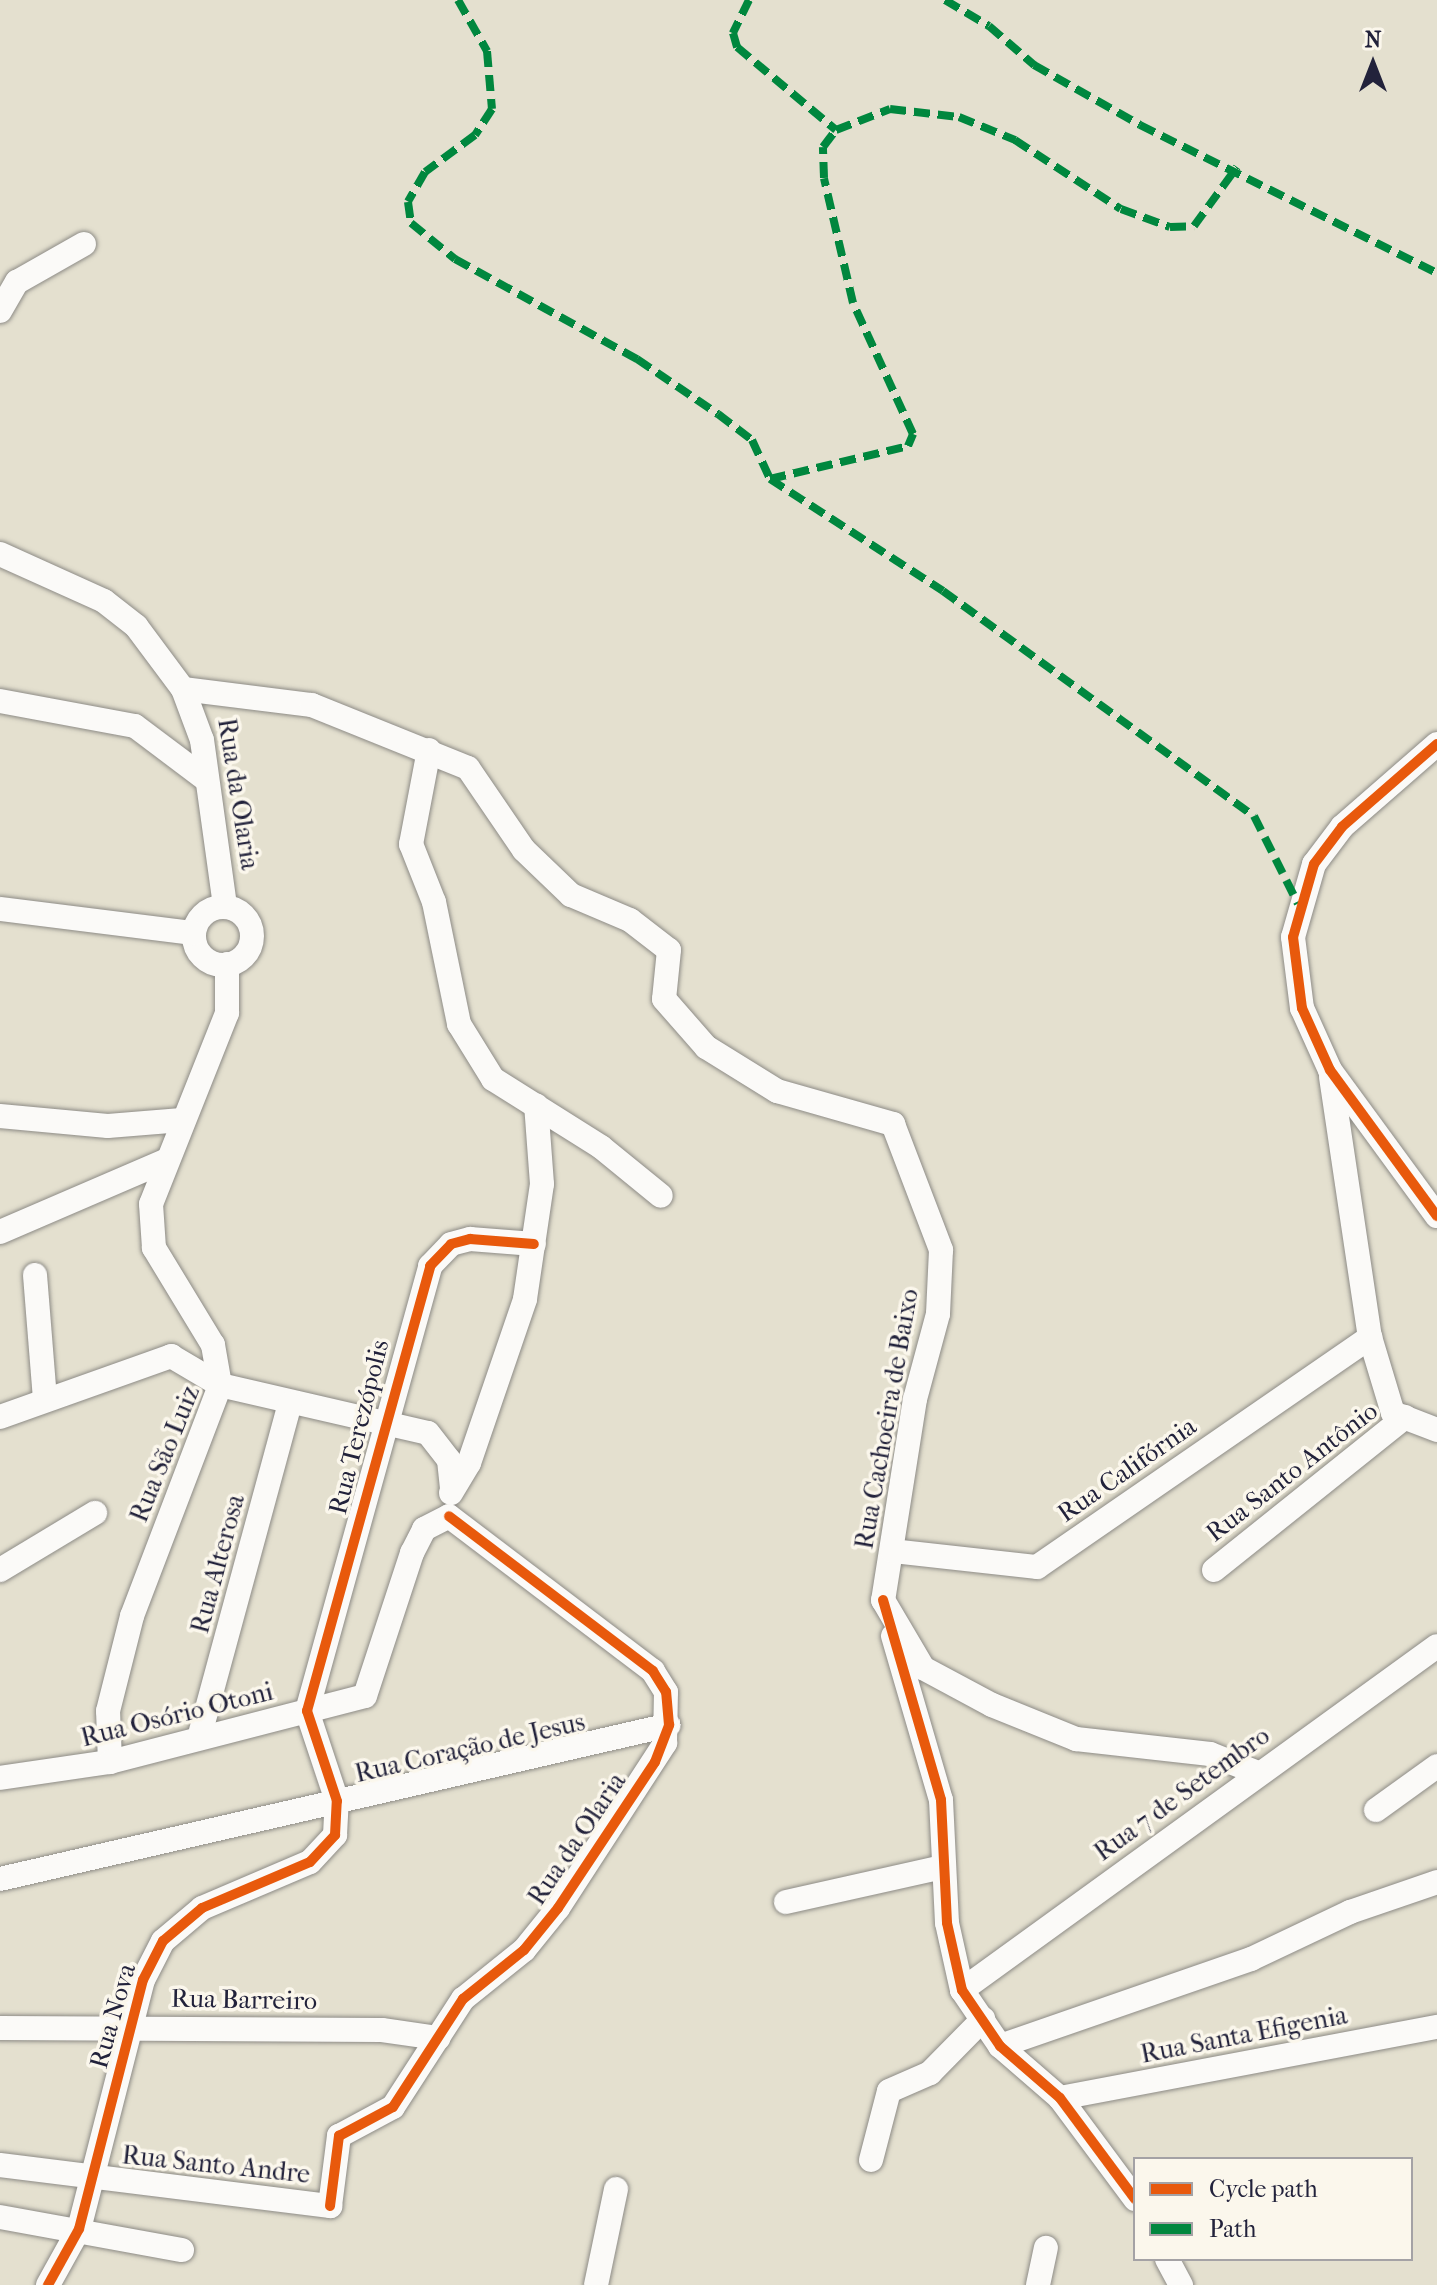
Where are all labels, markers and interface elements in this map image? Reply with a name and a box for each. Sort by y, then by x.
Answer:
north arrow [1333,24,1413,104]
text: N [1365,27,1381,53]
street label: Rua da Olaria [211,716,265,872]
street label: Rua Cachoeira de Baixo [849,1286,925,1552]
street label: Rua Terezópolis [322,1336,396,1518]
street label: Rua São Luiz [123,1381,207,1527]
street label: Rua Santo Antônio [1200,1395,1384,1549]
street label: Rua Califórnia [1052,1411,1202,1529]
street label: Rua Alterosa [184,1491,252,1637]
street label: Rua Osório Otoni [78,1676,276,1754]
street label: Rua Coração de Jesus [352,1706,588,1790]
street label: Rua 7 de Setembro [1088,1720,1276,1868]
street label: Rua da Olaria [521,1767,633,1911]
street label: Rua Nova [83,1960,143,2072]
street label: Rua Barreiro [171,1983,317,2017]
street label: Rua Santa Efigenia [1138,2000,1350,2070]
street label: Rua Santo Andre [120,2140,312,2190]
legend [1133,2157,1413,2261]
text: Cycle path [1209,2175,1318,2203]
text: Path [1209,2215,1256,2243]

